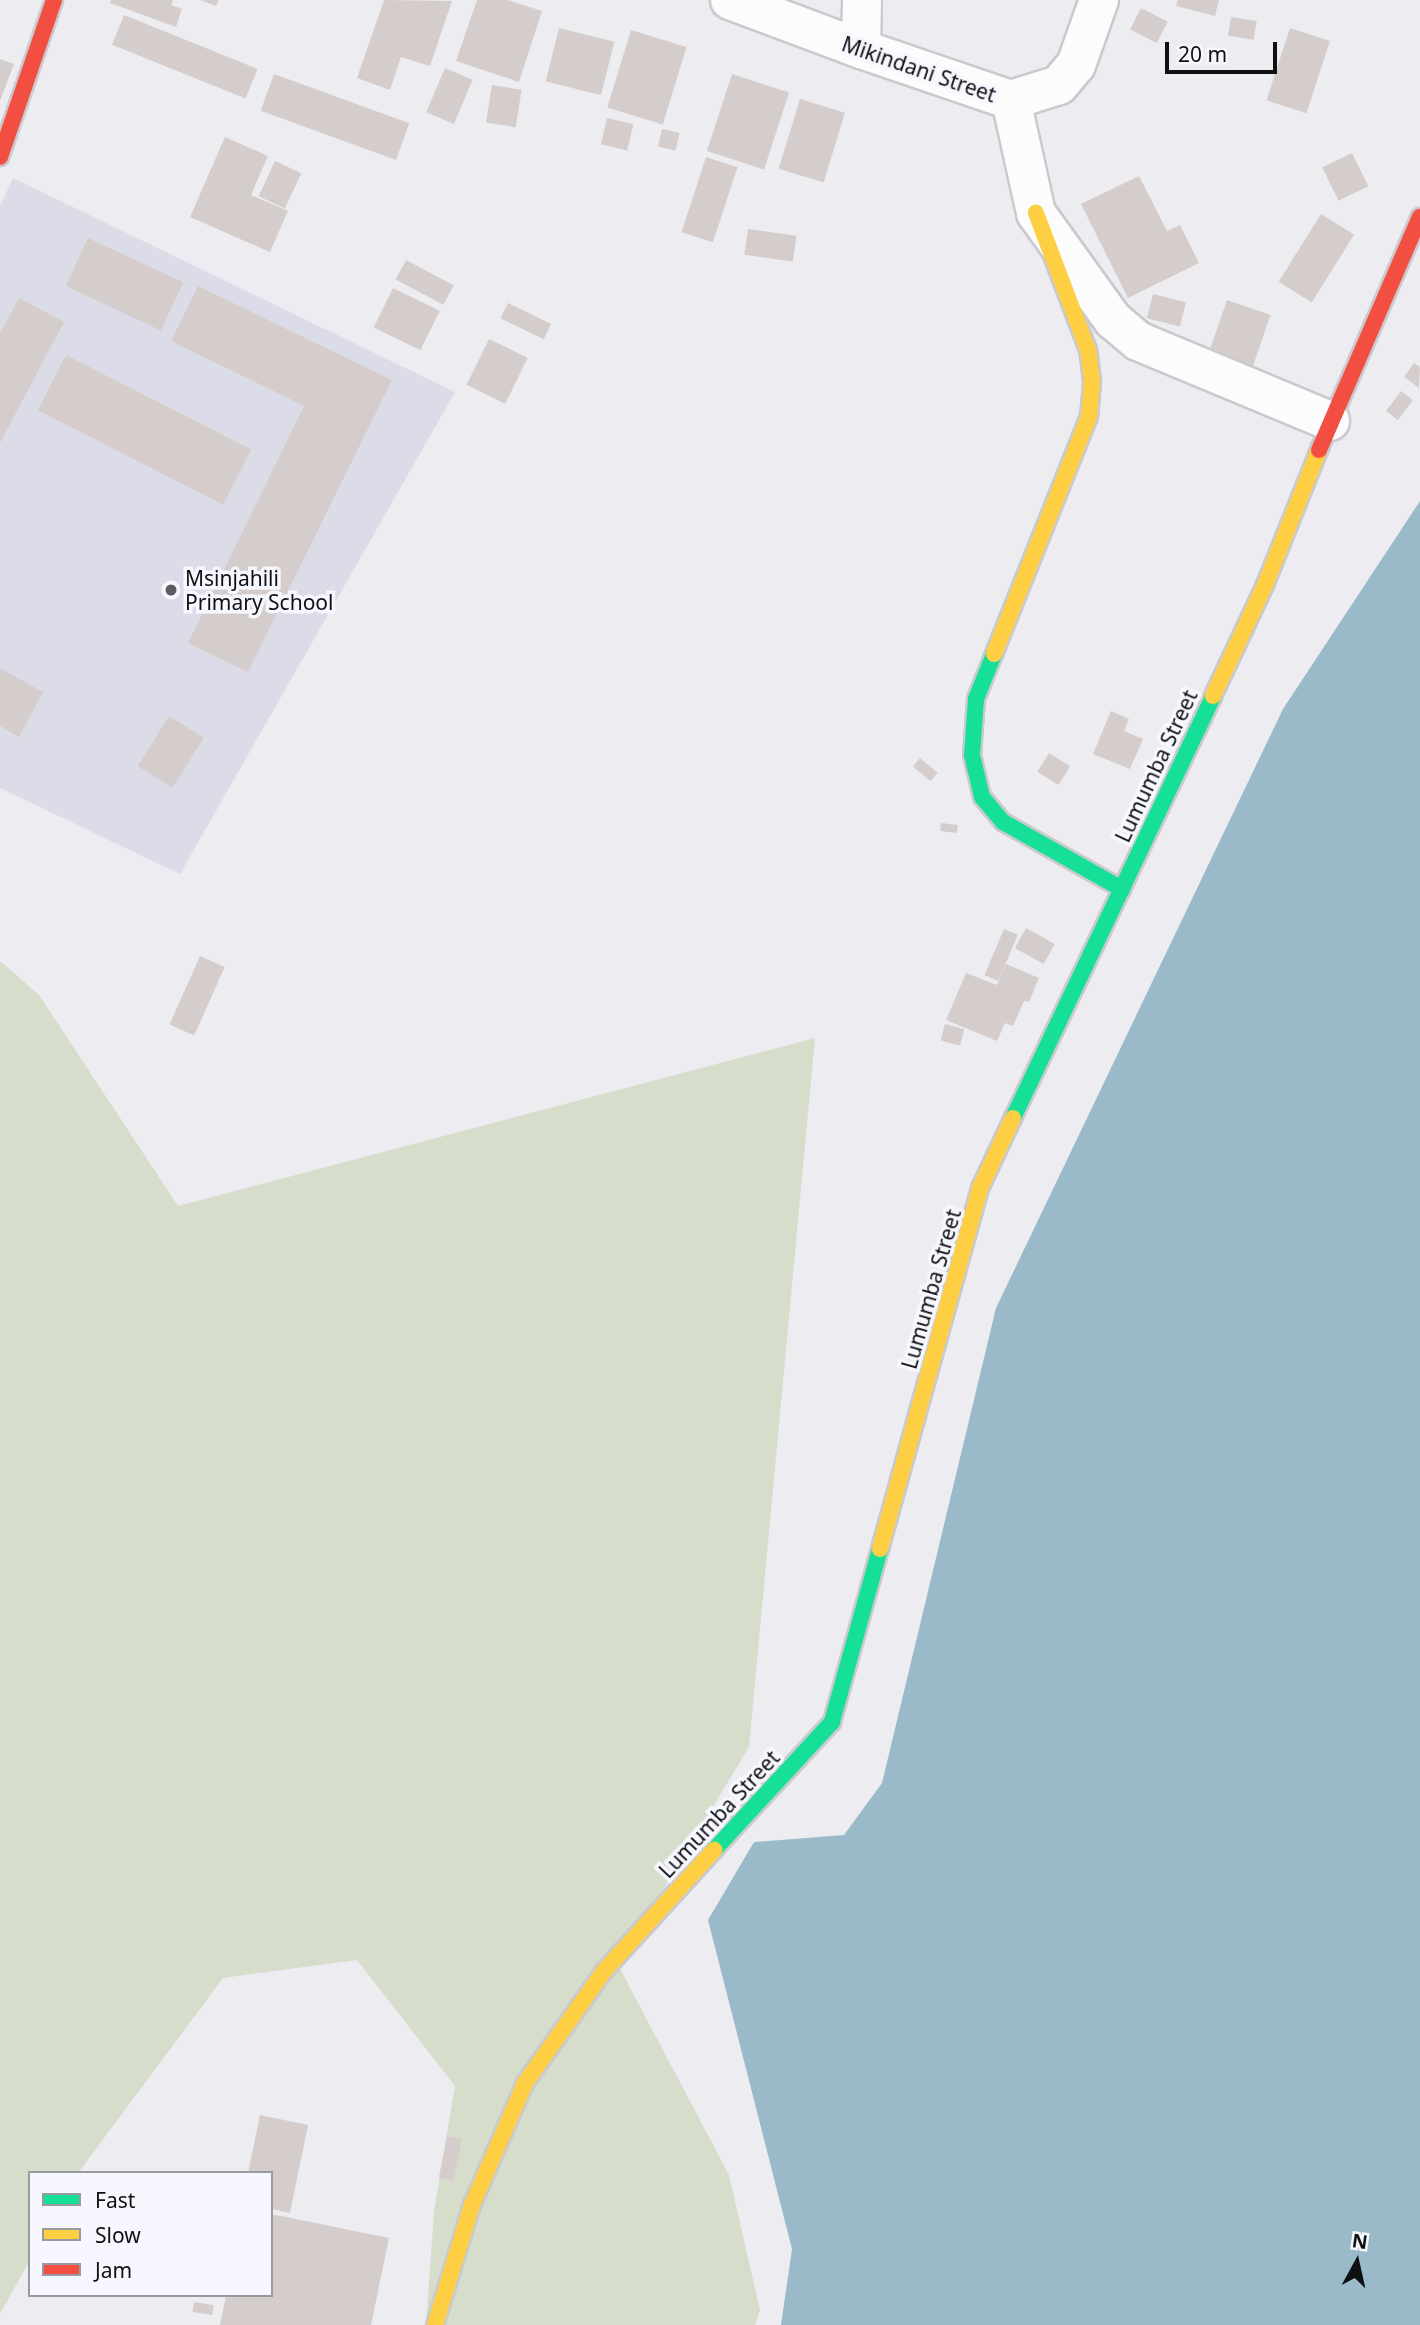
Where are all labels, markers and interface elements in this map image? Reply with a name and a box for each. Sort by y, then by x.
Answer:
scale bar [1168,28,1280,72]
street label: Mikindani Street [839,31,999,107]
text: 20 m [1178,40,1227,68]
place label: Msinjahili Primary School [185,565,333,615]
marker: Msinjahili Primary School [163,582,179,598]
street label: Lumumba Street [1110,686,1202,846]
street label: Lumumba Street [896,1206,966,1372]
street label: Lumumba Street [654,1745,784,1883]
legend [28,2171,273,2297]
text: Fast [95,2186,135,2214]
text: Slow [95,2221,141,2249]
north arrow [1322,2227,1392,2297]
text: N [1350,2227,1369,2255]
text: Jam [95,2256,132,2284]

